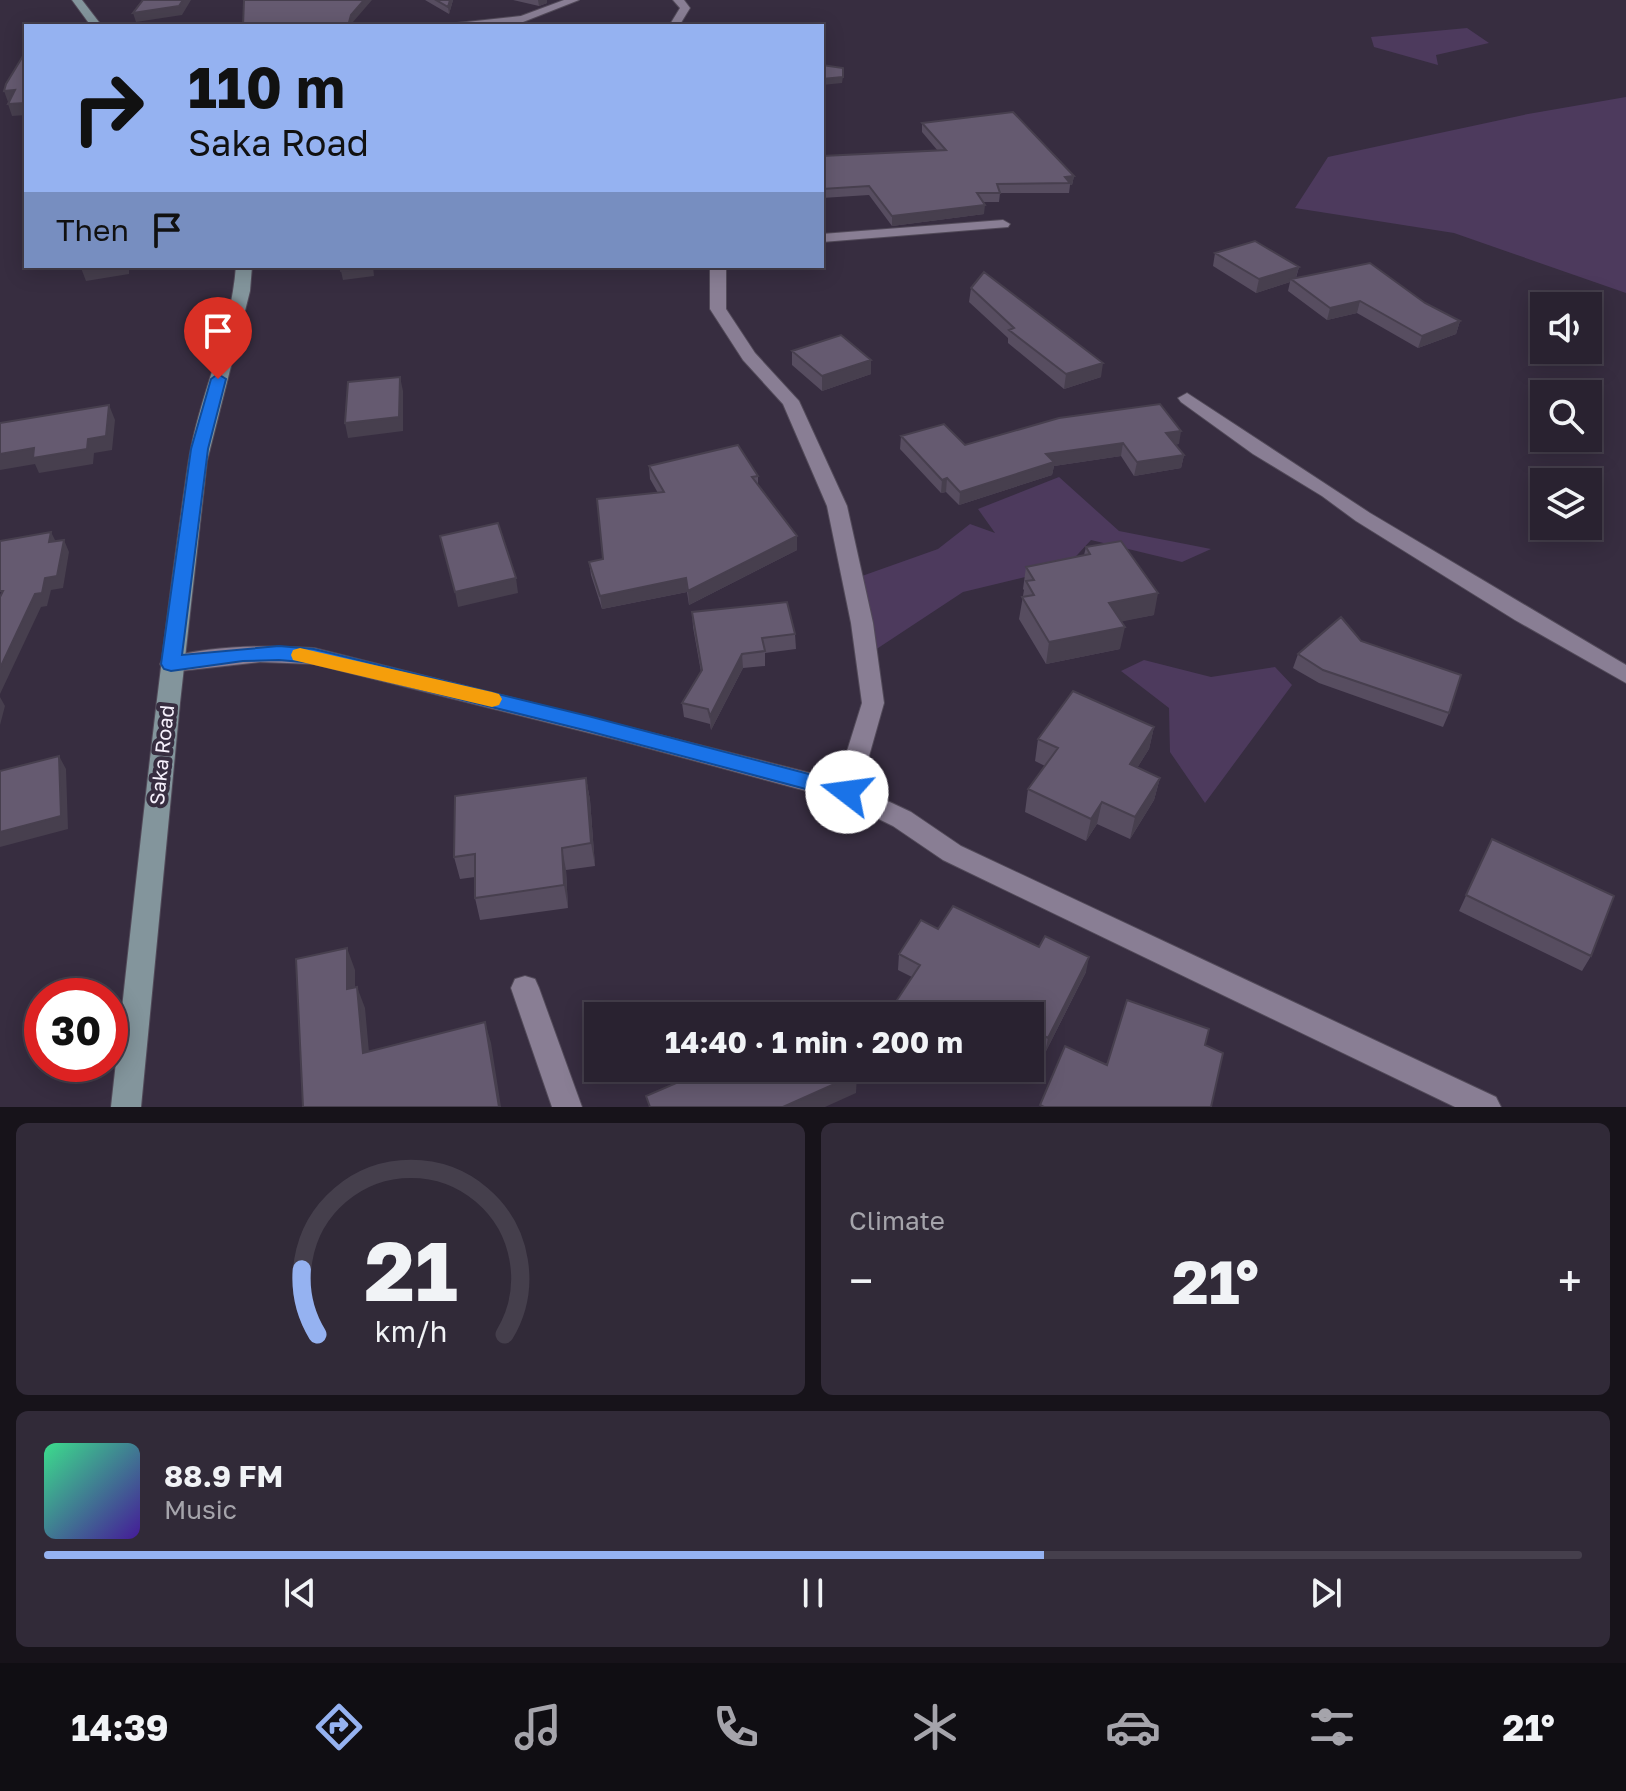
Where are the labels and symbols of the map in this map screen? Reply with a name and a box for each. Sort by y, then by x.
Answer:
pin [184,297,252,379]
street label: Saka Road [144,704,178,806]
position arrow [805,750,889,834]
speed limit sign: 30 [24,978,128,1082]

